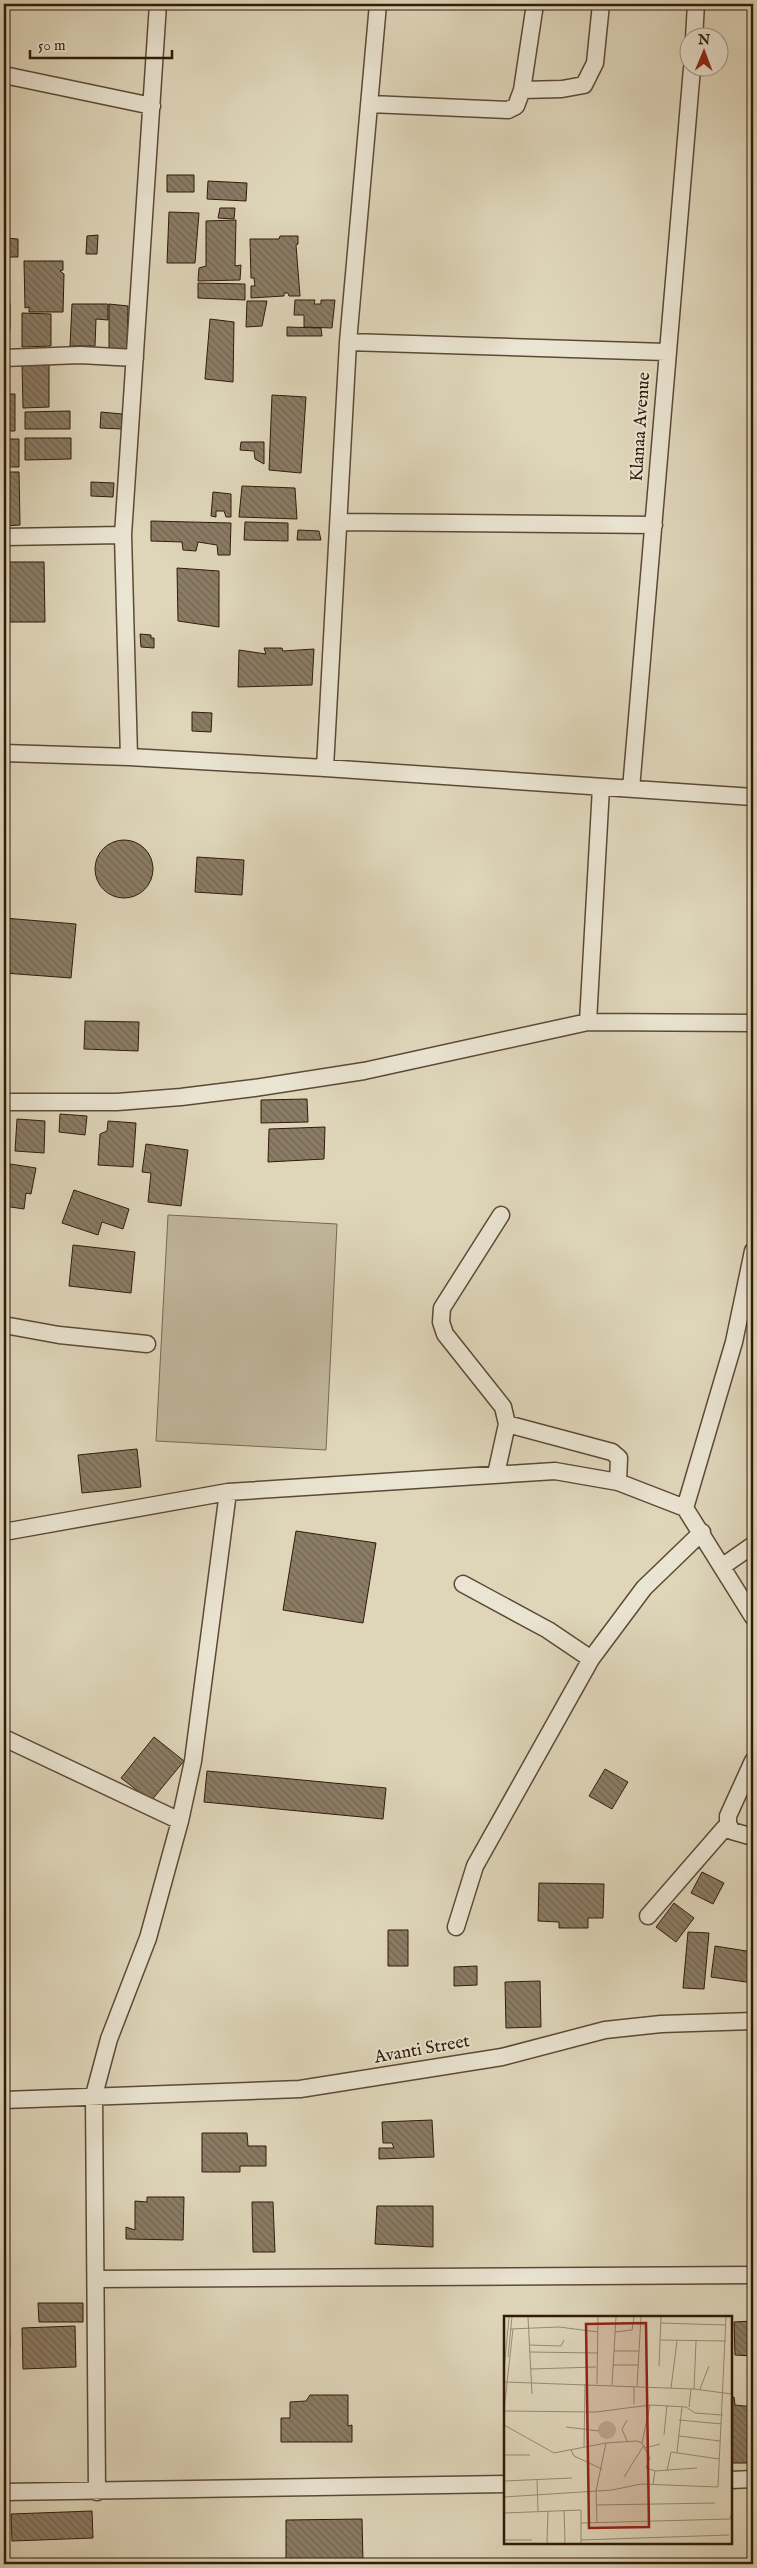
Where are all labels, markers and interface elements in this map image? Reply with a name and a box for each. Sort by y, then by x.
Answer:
scale bar [30,28,172,60]
north arrow [680,28,730,78]
text: N [697,31,710,49]
text: 50 m [38,36,66,55]
street label: Klanaa Avenue [626,371,656,483]
street label: Avanti Street [371,2030,472,2070]
inset map [504,2316,732,2543]

